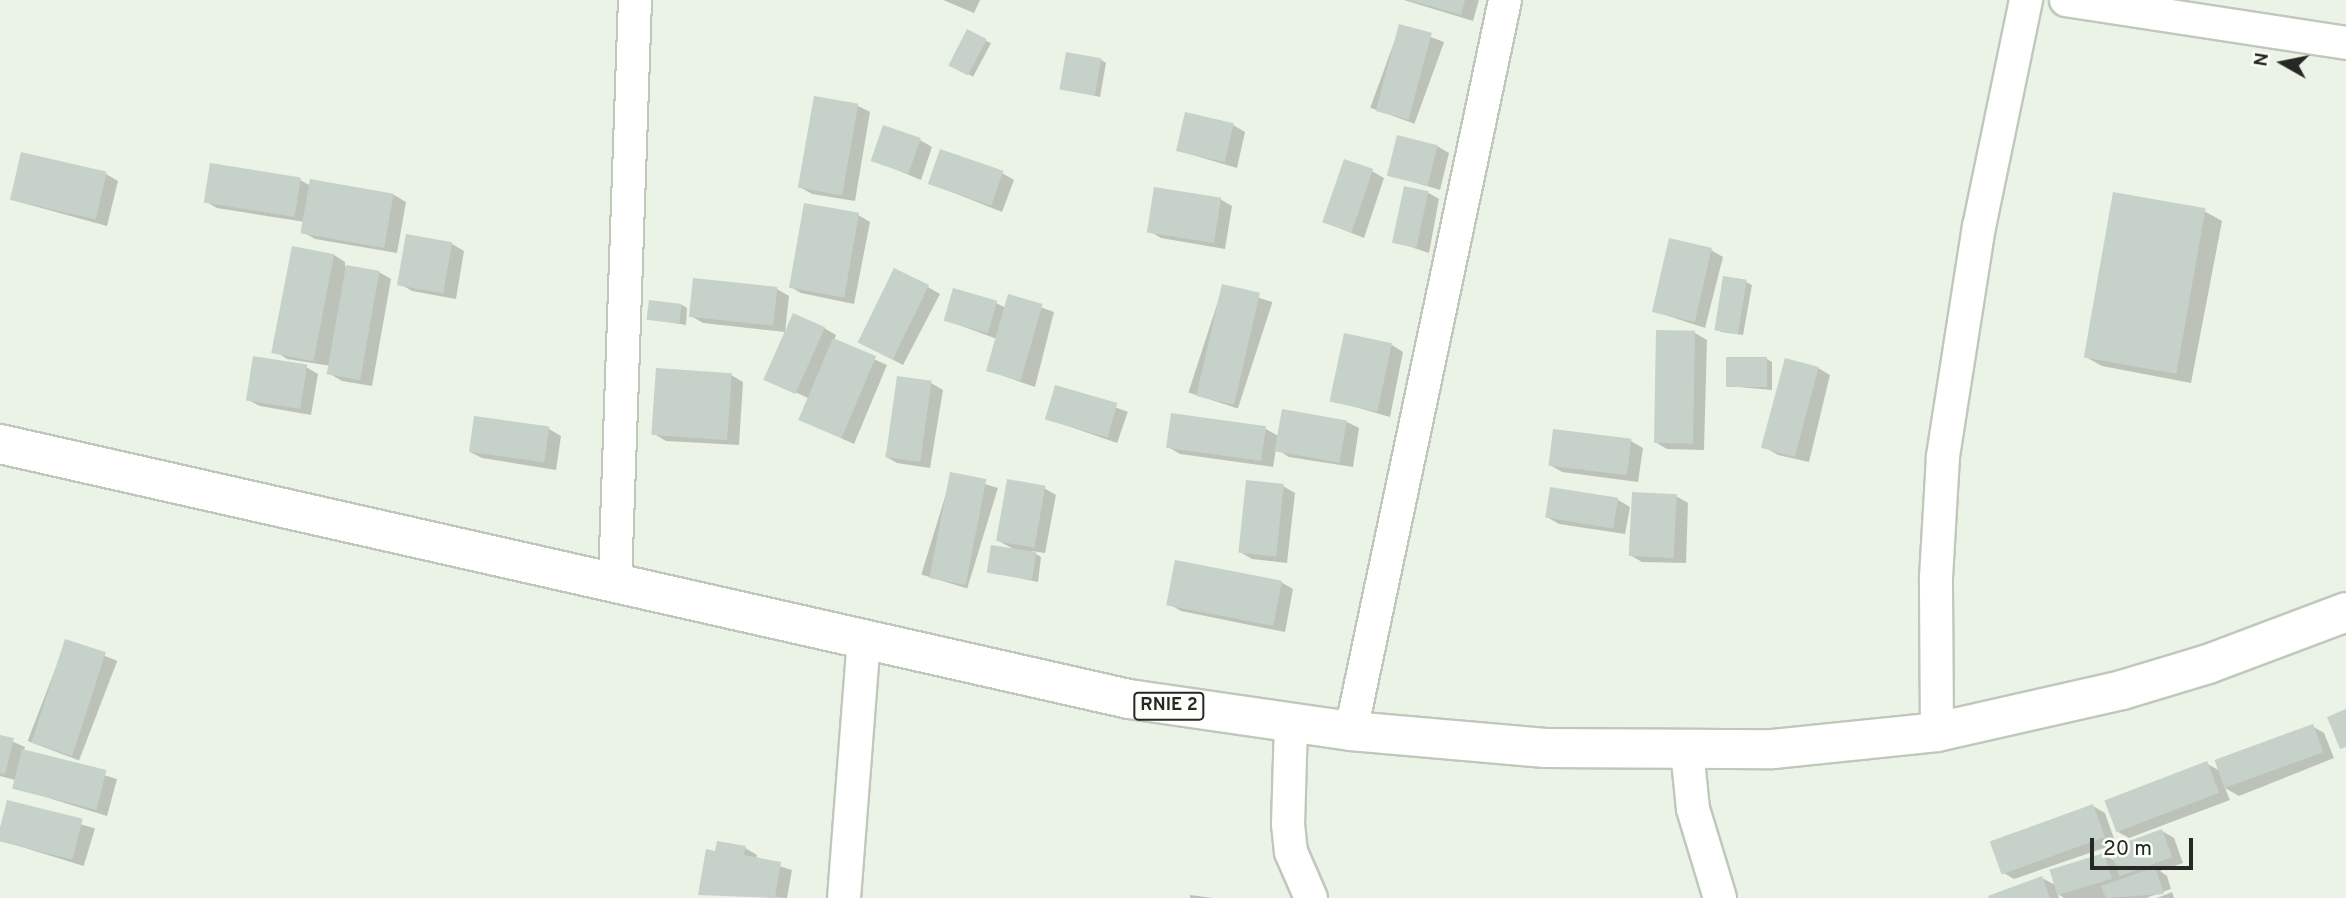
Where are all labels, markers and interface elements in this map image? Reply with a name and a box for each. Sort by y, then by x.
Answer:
north arrow [2248,28,2318,98]
text: N [2249,51,2275,68]
road number: RNIE 2 [1132,692,1206,720]
scale bar [2094,824,2197,868]
text: 20 m [2103,836,2152,863]

